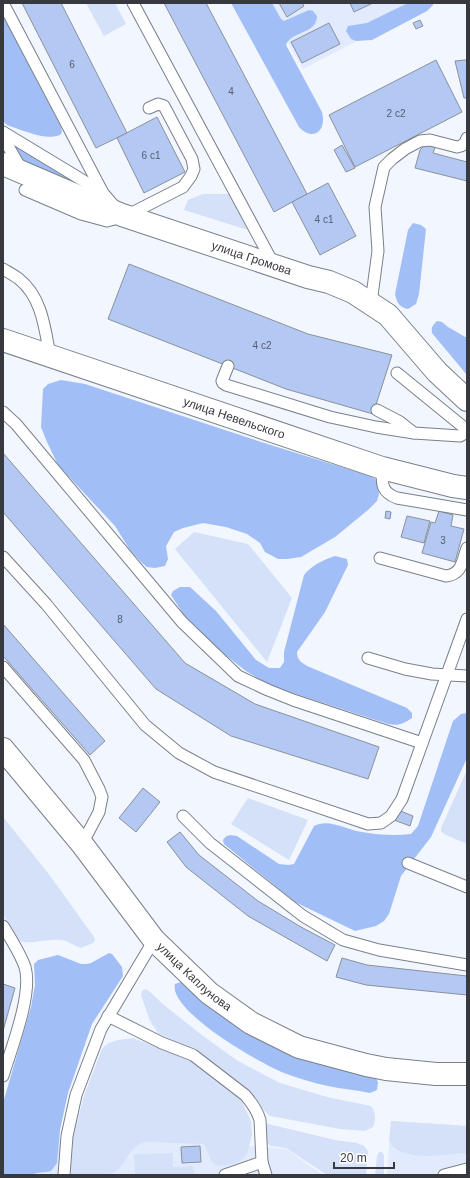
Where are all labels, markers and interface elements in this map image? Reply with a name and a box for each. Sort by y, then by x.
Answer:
house number: 6 [69,59,75,70]
house number: 4 [228,86,234,97]
house number: 2 с2 [387,108,406,119]
house number: 6 с1 [142,150,161,161]
house number: 4 с1 [315,214,334,225]
street label: улица Громова [210,238,294,278]
house number: 4 с2 [253,340,272,351]
street label: улица Невельского [182,394,287,442]
house number: 3 [440,535,446,546]
house number: 8 [117,614,123,625]
street label: улица Каплунова [154,939,234,1014]
scale bar [334,1144,394,1170]
text: 20 m [340,1151,367,1165]

